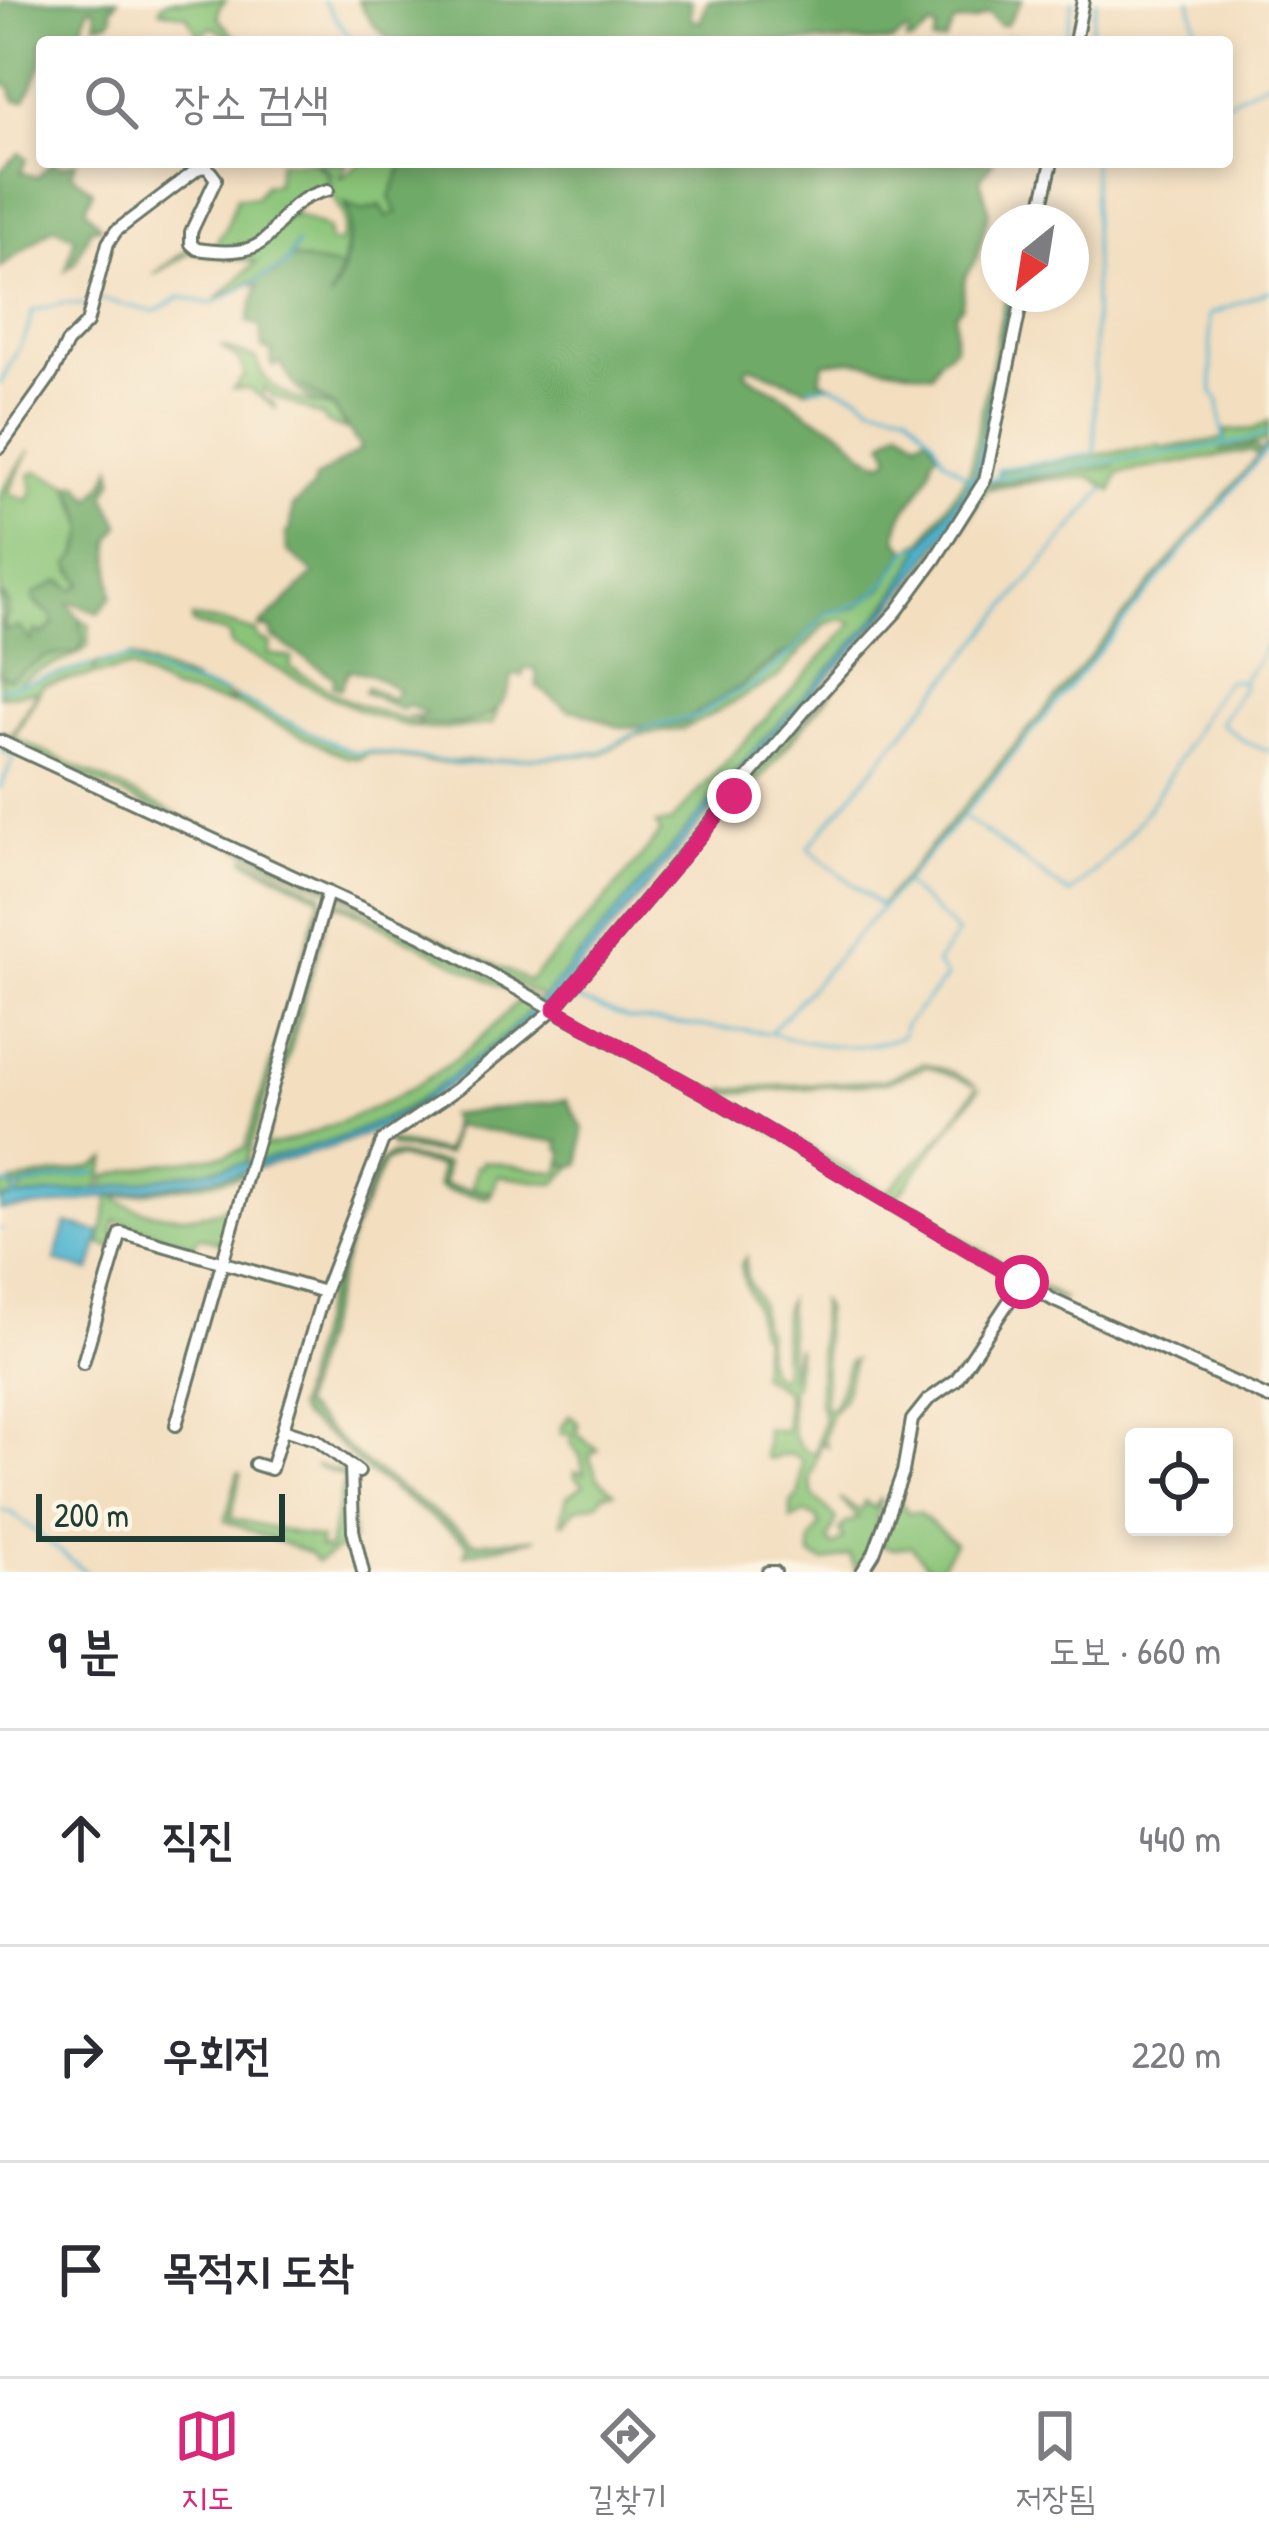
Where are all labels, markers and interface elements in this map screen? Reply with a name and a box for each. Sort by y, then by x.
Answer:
search box [36,36,1233,168]
icon: search [78,69,144,135]
text: 장소 검색 [174,71,329,132]
north arrow [981,204,1089,312]
route end [707,769,761,823]
route start [995,1255,1049,1309]
map controls [1125,1428,1233,1536]
button: locate [1125,1428,1233,1536]
scale bar [36,1488,285,1541]
text: 200 m [54,1493,129,1537]
text: 9 분 [48,1615,120,1684]
text: 도보 · 660 m [1048,1623,1221,1676]
icon: ahead [48,1805,114,1871]
text: 직진 [162,1807,234,1868]
text: 440 m [1139,1811,1221,1864]
icon: right [48,2021,114,2087]
text: 우회전 [162,2023,271,2084]
text: 220 m [1132,2027,1221,2080]
icon: arrive [48,2237,114,2303]
text: 목적지 도착 [162,2239,353,2300]
tab: 지도 [174,2403,240,2520]
tab: 길찾기 [588,2403,667,2520]
tab: 저장됨 [1015,2403,1095,2520]

